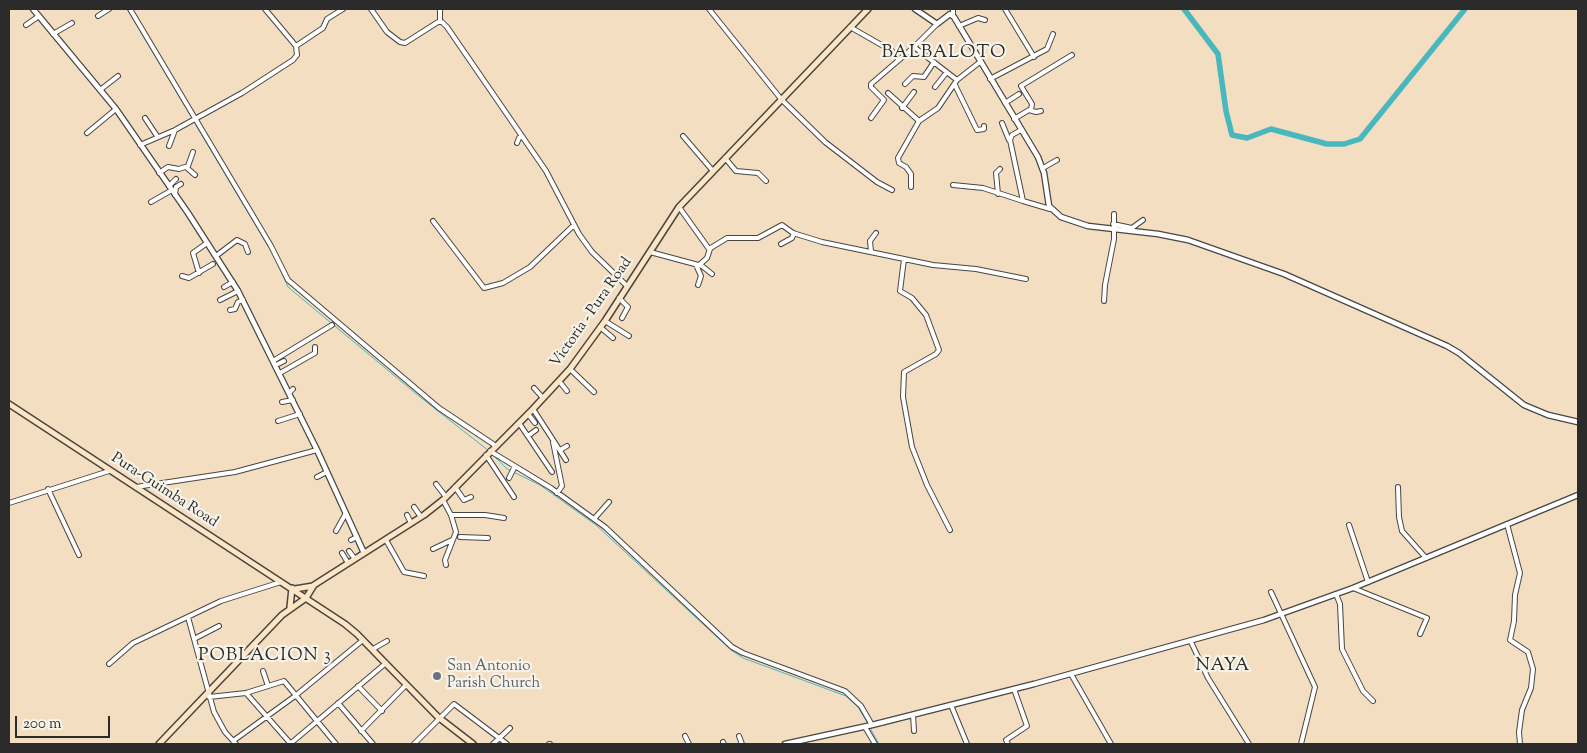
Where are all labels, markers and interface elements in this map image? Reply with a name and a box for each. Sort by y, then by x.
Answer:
district label: BALBALOTO [880,43,1008,65]
street label: Victoria - Pura Road [547,255,637,371]
street label: Pura-Guimba Road [107,450,221,532]
district label: POBLACION 3 [197,646,333,668]
district label: NAYA [1195,656,1251,678]
place label: San Antonio Parish Church [447,658,540,693]
marker: San Antonio Parish Church [431,670,443,682]
scale bar [18,706,112,738]
text: 200 m [23,714,62,735]

